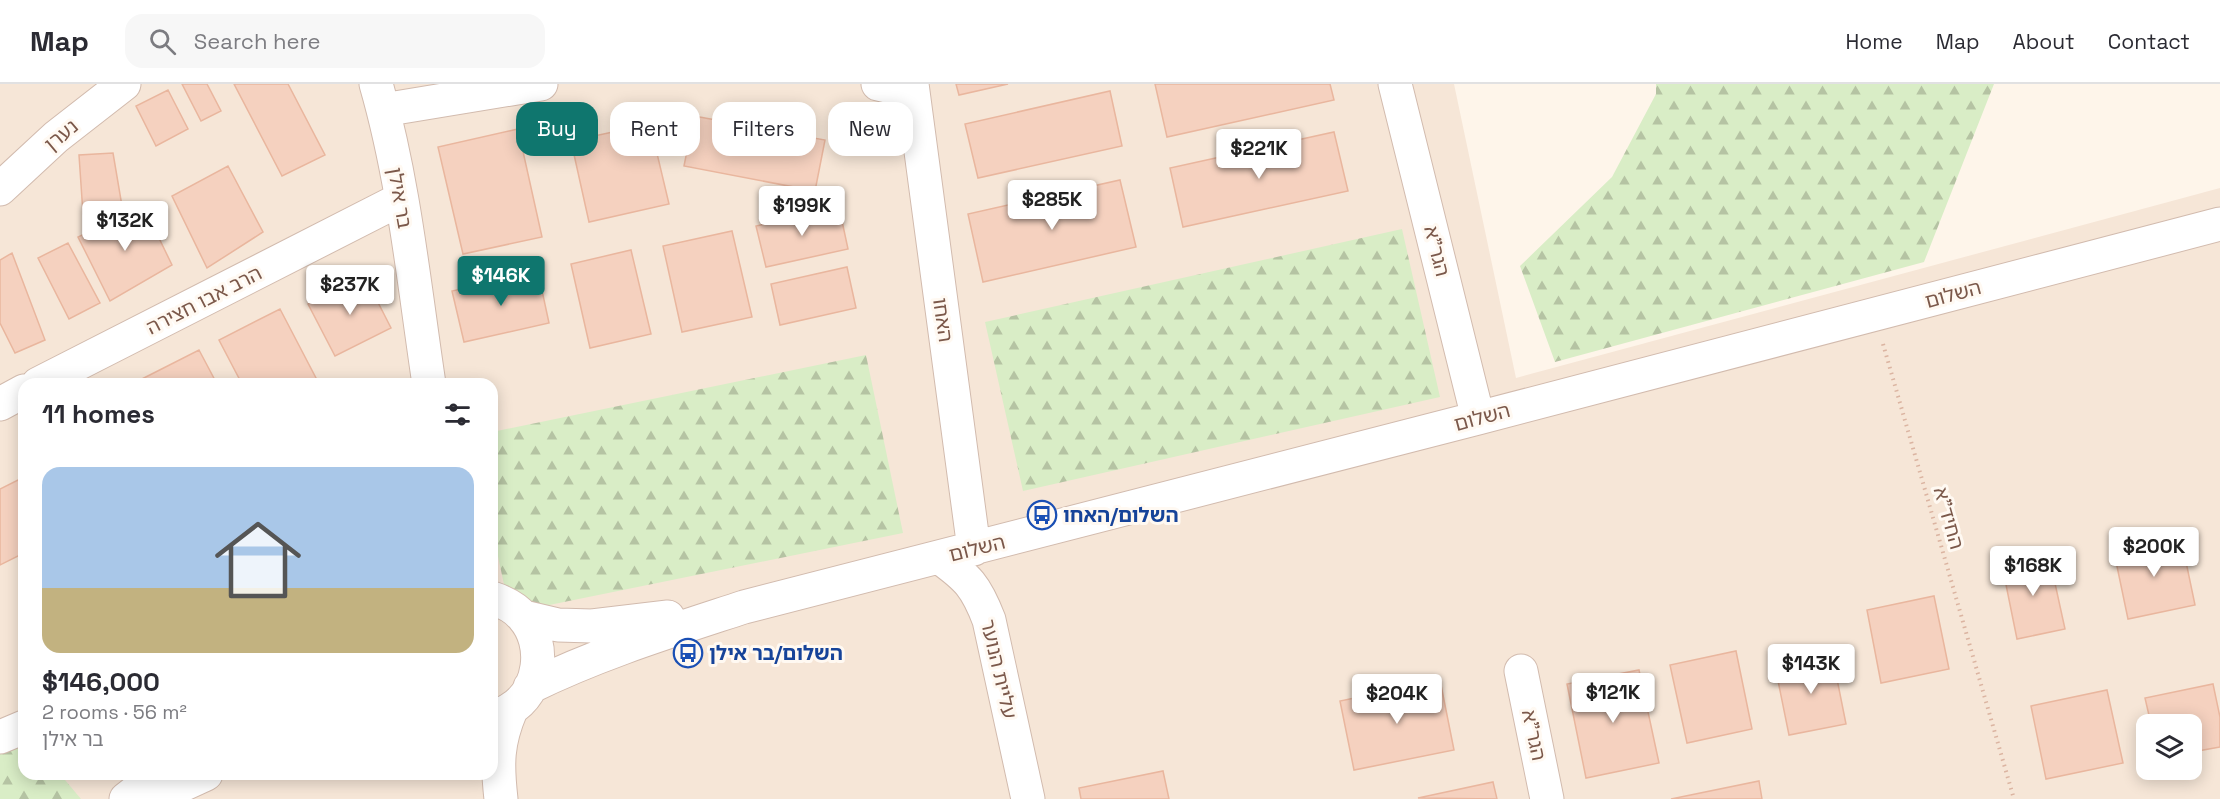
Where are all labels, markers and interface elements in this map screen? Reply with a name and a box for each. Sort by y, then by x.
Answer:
search box [125,14,545,68]
text: Map [30,23,89,59]
icon: search [146,25,179,58]
text: Search here [194,27,321,55]
text: Home [1845,28,1903,55]
text: Map [1936,28,1980,55]
text: About [2013,28,2075,55]
text: Contact [2108,28,2190,55]
chip: Buy [516,102,598,156]
chip: Rent [610,102,700,156]
chip: Filters [712,102,816,156]
chip: New [828,102,913,156]
street label: נערן [39,113,83,157]
pin: $221K [1217,129,1301,180]
text: $221K [1230,135,1288,161]
street label: בר אילן [382,165,418,231]
pin: $285K [1010,180,1094,231]
pin: $199K [760,186,844,237]
text: $285K [1022,186,1082,212]
text: $199K [773,192,831,218]
pin: $132K [83,201,167,252]
text: $132K [96,207,154,233]
street label: הגר"א [1418,223,1456,279]
pin: $146K [459,256,543,307]
street label: הרב אבו חצירה [142,260,266,340]
text: $146K [472,262,530,288]
pin: $237K [308,265,392,316]
text: $237K [320,271,380,297]
street label: השלום [1922,274,1984,314]
street label: האחו [927,296,959,344]
text: 11 homes [42,397,155,431]
street label: השלום [1451,397,1513,437]
icon: filters [441,398,474,431]
street label: החיד"א [1928,484,1970,552]
bus stop icon: השלום/האחו [1026,499,1058,531]
place label: השלום/האחו [1063,502,1179,528]
icon: home [204,506,312,614]
pin: $200K [2112,527,2196,578]
street label: השלום [946,528,1008,568]
text: $200K [2123,533,2185,559]
pin: $168K [1991,546,2075,597]
text: $168K [2004,552,2062,578]
street label: עליית הנוער [975,617,1023,721]
bus stop icon: השלום/בר אילן [672,637,704,669]
place label: השלום/בר אילן [709,640,843,666]
pin: $143K [1769,644,1853,695]
text: $143K [1782,650,1840,676]
text: $146,000 [42,665,160,699]
pin: $121K [1571,673,1655,724]
pin: $204K [1355,674,1439,725]
text: $121K [1586,679,1640,705]
text: $204K [1366,680,1428,706]
text: 2 rooms · 56 m² [42,699,187,725]
street label: הגר"א [1516,707,1552,763]
map controls [2136,714,2202,780]
button: layers [2136,714,2202,780]
text: בר אילן [42,726,104,752]

